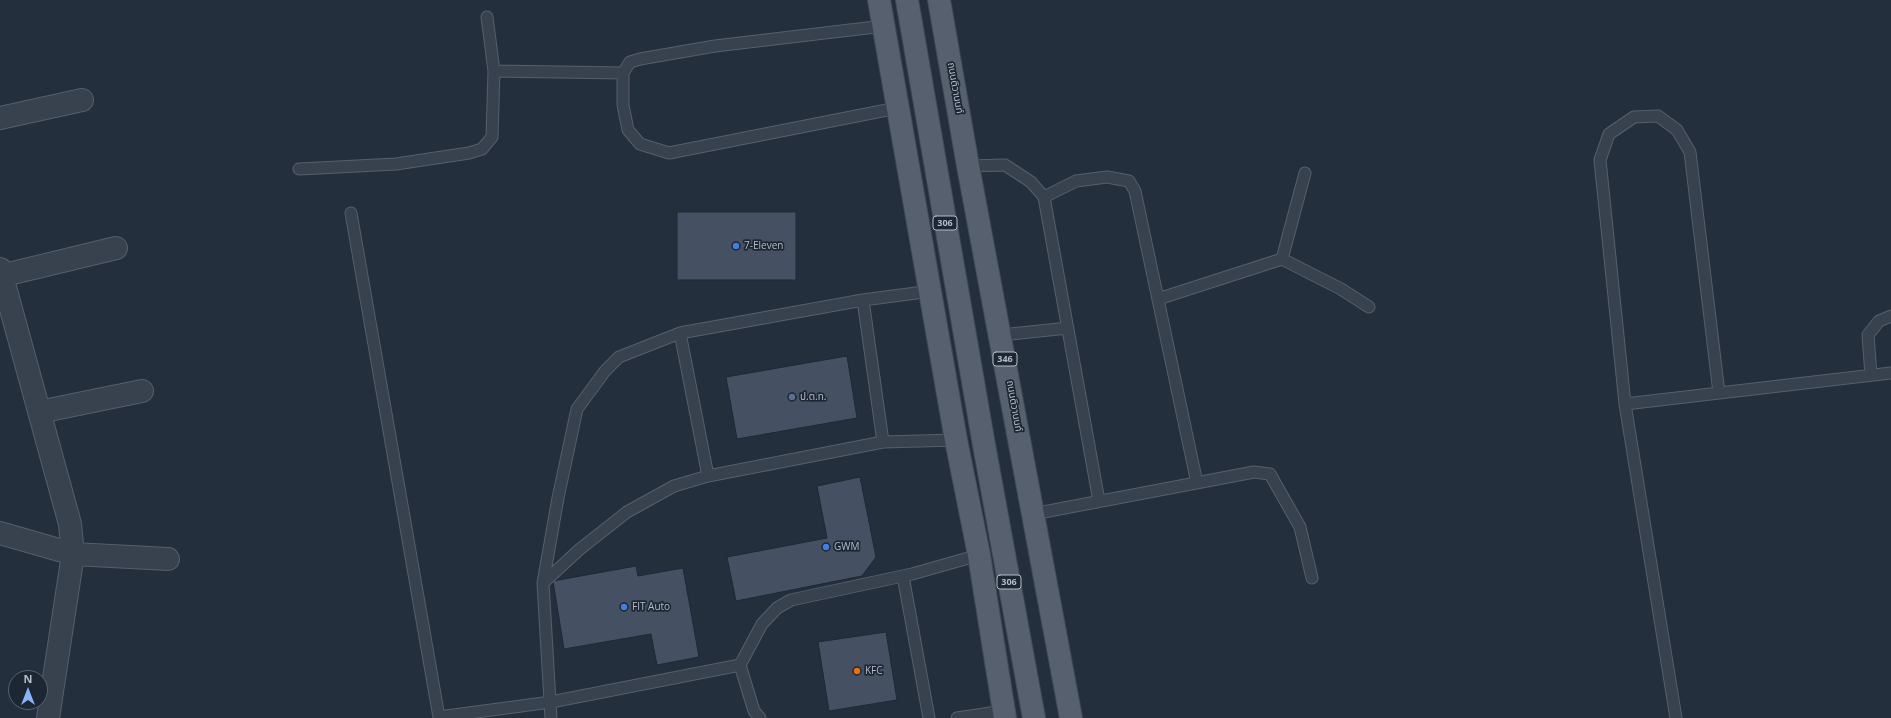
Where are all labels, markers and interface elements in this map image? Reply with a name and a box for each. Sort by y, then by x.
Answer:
street label: ถนนติวานนท์ [945,61,965,115]
road number: 306 [933,216,957,230]
place label: 7-Eleven [744,240,783,252]
marker: 7-Eleven [731,241,741,251]
road number: 346 [993,352,1017,366]
street label: ถนนติวานนท์ [1004,379,1024,433]
place label: ป.ต.ท. [800,391,826,403]
marker: ป.ต.ท. [787,392,797,402]
place label: GWM [834,541,859,553]
marker: GWM [821,542,831,552]
road number: 306 [997,575,1021,589]
place label: FIT Auto [632,601,670,613]
marker: FIT Auto [619,602,629,612]
place label: KFC [865,665,883,677]
marker: KFC [852,666,862,676]
north arrow [8,670,48,710]
text: N [24,671,32,686]

